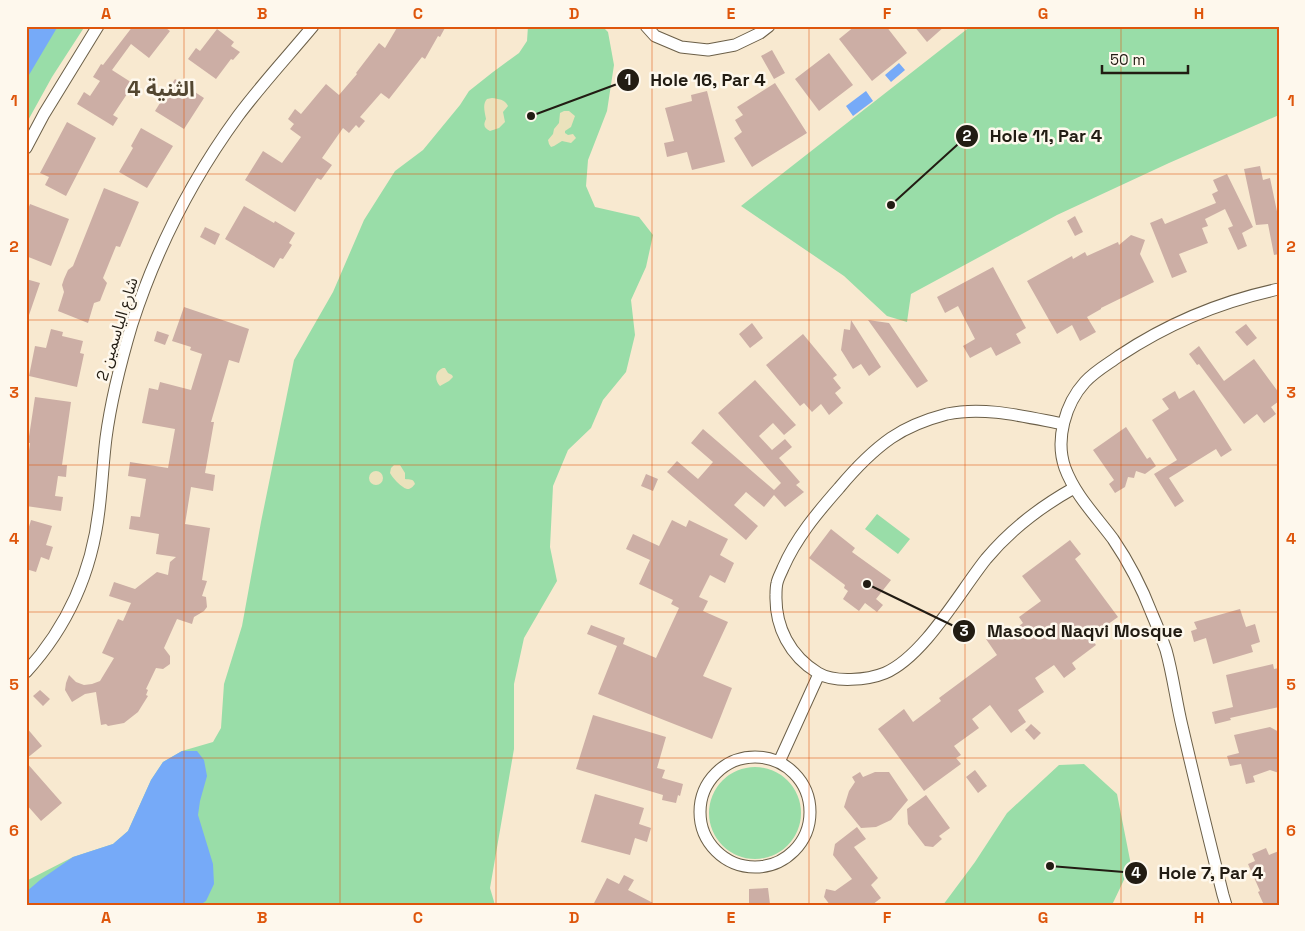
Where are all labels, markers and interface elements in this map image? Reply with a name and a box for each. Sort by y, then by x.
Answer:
text: A [101,3,111,24]
text: B [257,3,267,24]
text: C [413,3,423,24]
text: D [569,3,579,24]
text: E [727,3,736,24]
text: F [883,3,892,24]
text: G [1038,3,1048,24]
text: H [1194,3,1204,24]
scale bar [1102,42,1189,74]
text: 50 m [1110,50,1145,69]
callout: Hole 16, Par 4 [615,63,776,96]
text: Hole 16, Par 4 [650,68,766,91]
text: 1 [625,70,631,89]
district label: الثنية 4 [127,75,195,102]
text: 1 [10,90,18,111]
text: 1 [1287,90,1295,111]
callout: Hole 11, Par 4 [954,120,1112,153]
text: Hole 11, Par 4 [990,124,1103,147]
text: 2 [963,126,972,145]
text: 2 [9,236,19,257]
text: 2 [1286,236,1296,257]
street label: شارع الياسمين 2 [91,275,145,384]
text: 3 [9,382,19,403]
text: 3 [1286,382,1296,403]
text: 4 [9,528,19,549]
text: 4 [1286,528,1296,549]
callout: Masood Naqvi Mosque [952,614,1193,647]
text: Masood Naqvi Mosque [987,619,1183,642]
text: 3 [959,621,969,640]
text: 5 [9,674,19,695]
text: 5 [1286,674,1296,695]
text: 6 [9,820,19,841]
text: 6 [1286,820,1296,841]
callout: Hole 7, Par 4 [1123,856,1274,889]
text: Hole 7, Par 4 [1159,861,1264,884]
text: 4 [1131,863,1141,882]
text: A [101,907,111,928]
text: B [257,907,267,928]
text: C [413,907,423,928]
text: D [569,907,579,928]
text: E [727,907,736,928]
text: F [883,907,892,928]
text: G [1038,907,1048,928]
text: H [1194,907,1204,928]

